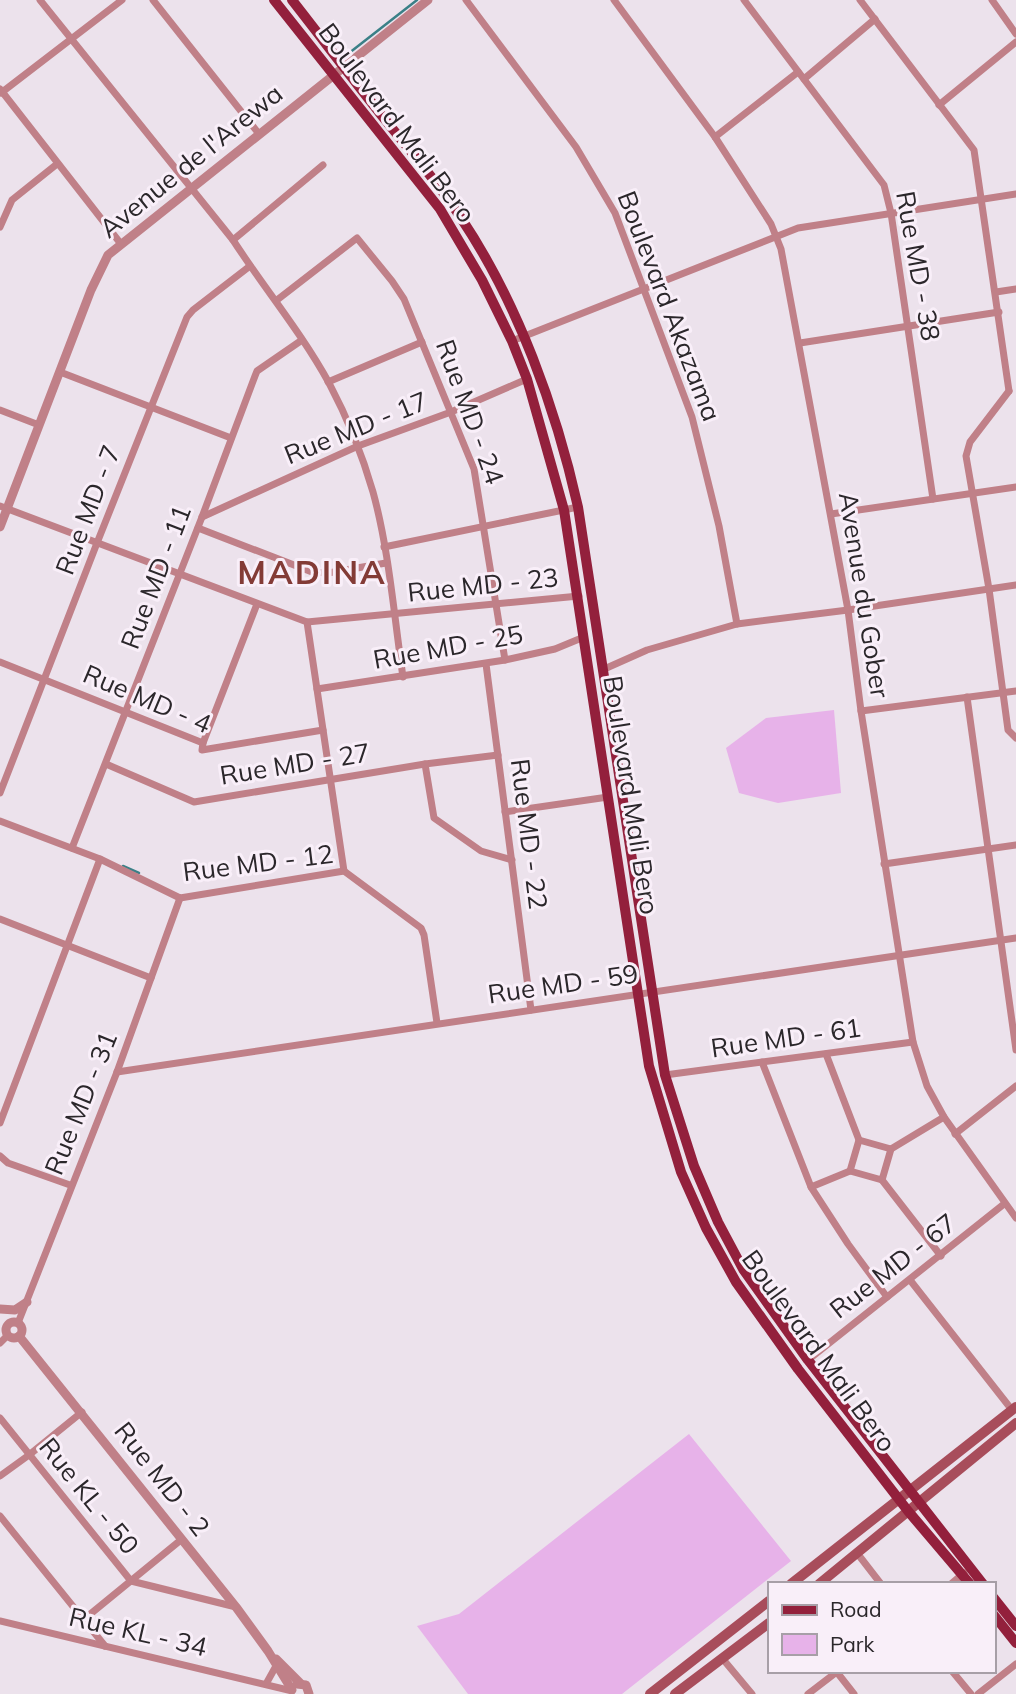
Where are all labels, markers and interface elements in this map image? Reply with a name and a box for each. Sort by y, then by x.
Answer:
street label: Boulevard Mali Bero [312,16,483,229]
street label: Avenue de l'Arewa [92,77,289,245]
street label: Boulevard Akazama [610,186,729,426]
street label: Rue MD - 38 [889,188,948,343]
street label: Rue MD - 24 [429,335,512,489]
street label: Rue MD - 17 [279,384,432,471]
street label: Rue MD - 7 [48,440,127,579]
street label: Avenue du Gober [832,490,897,701]
street label: Rue MD - 11 [113,500,198,653]
district label: MADINA [237,551,387,592]
street label: Rue MD - 23 [406,560,560,609]
street label: Rue MD - 25 [370,617,525,676]
street label: Rue MD - 4 [78,657,216,740]
street label: Boulevard Mali Bero [596,673,667,917]
street label: Rue MD - 27 [217,735,372,792]
street label: Rue MD - 22 [504,757,555,911]
street label: Rue MD - 12 [181,837,335,888]
street label: Rue MD - 59 [486,957,640,1010]
street label: Rue MD - 61 [709,1011,863,1064]
street label: Rue MD - 31 [37,1026,124,1179]
street label: Rue MD - 67 [823,1206,963,1325]
street label: Boulevard Mali Bero [735,1243,904,1458]
street label: Rue MD - 2 [108,1415,217,1542]
street label: Rue KL - 50 [32,1431,146,1561]
legend [768,1582,995,1673]
text: Road [830,1596,881,1622]
street label: Rue KL - 34 [66,1600,210,1663]
text: Park [830,1631,874,1657]

